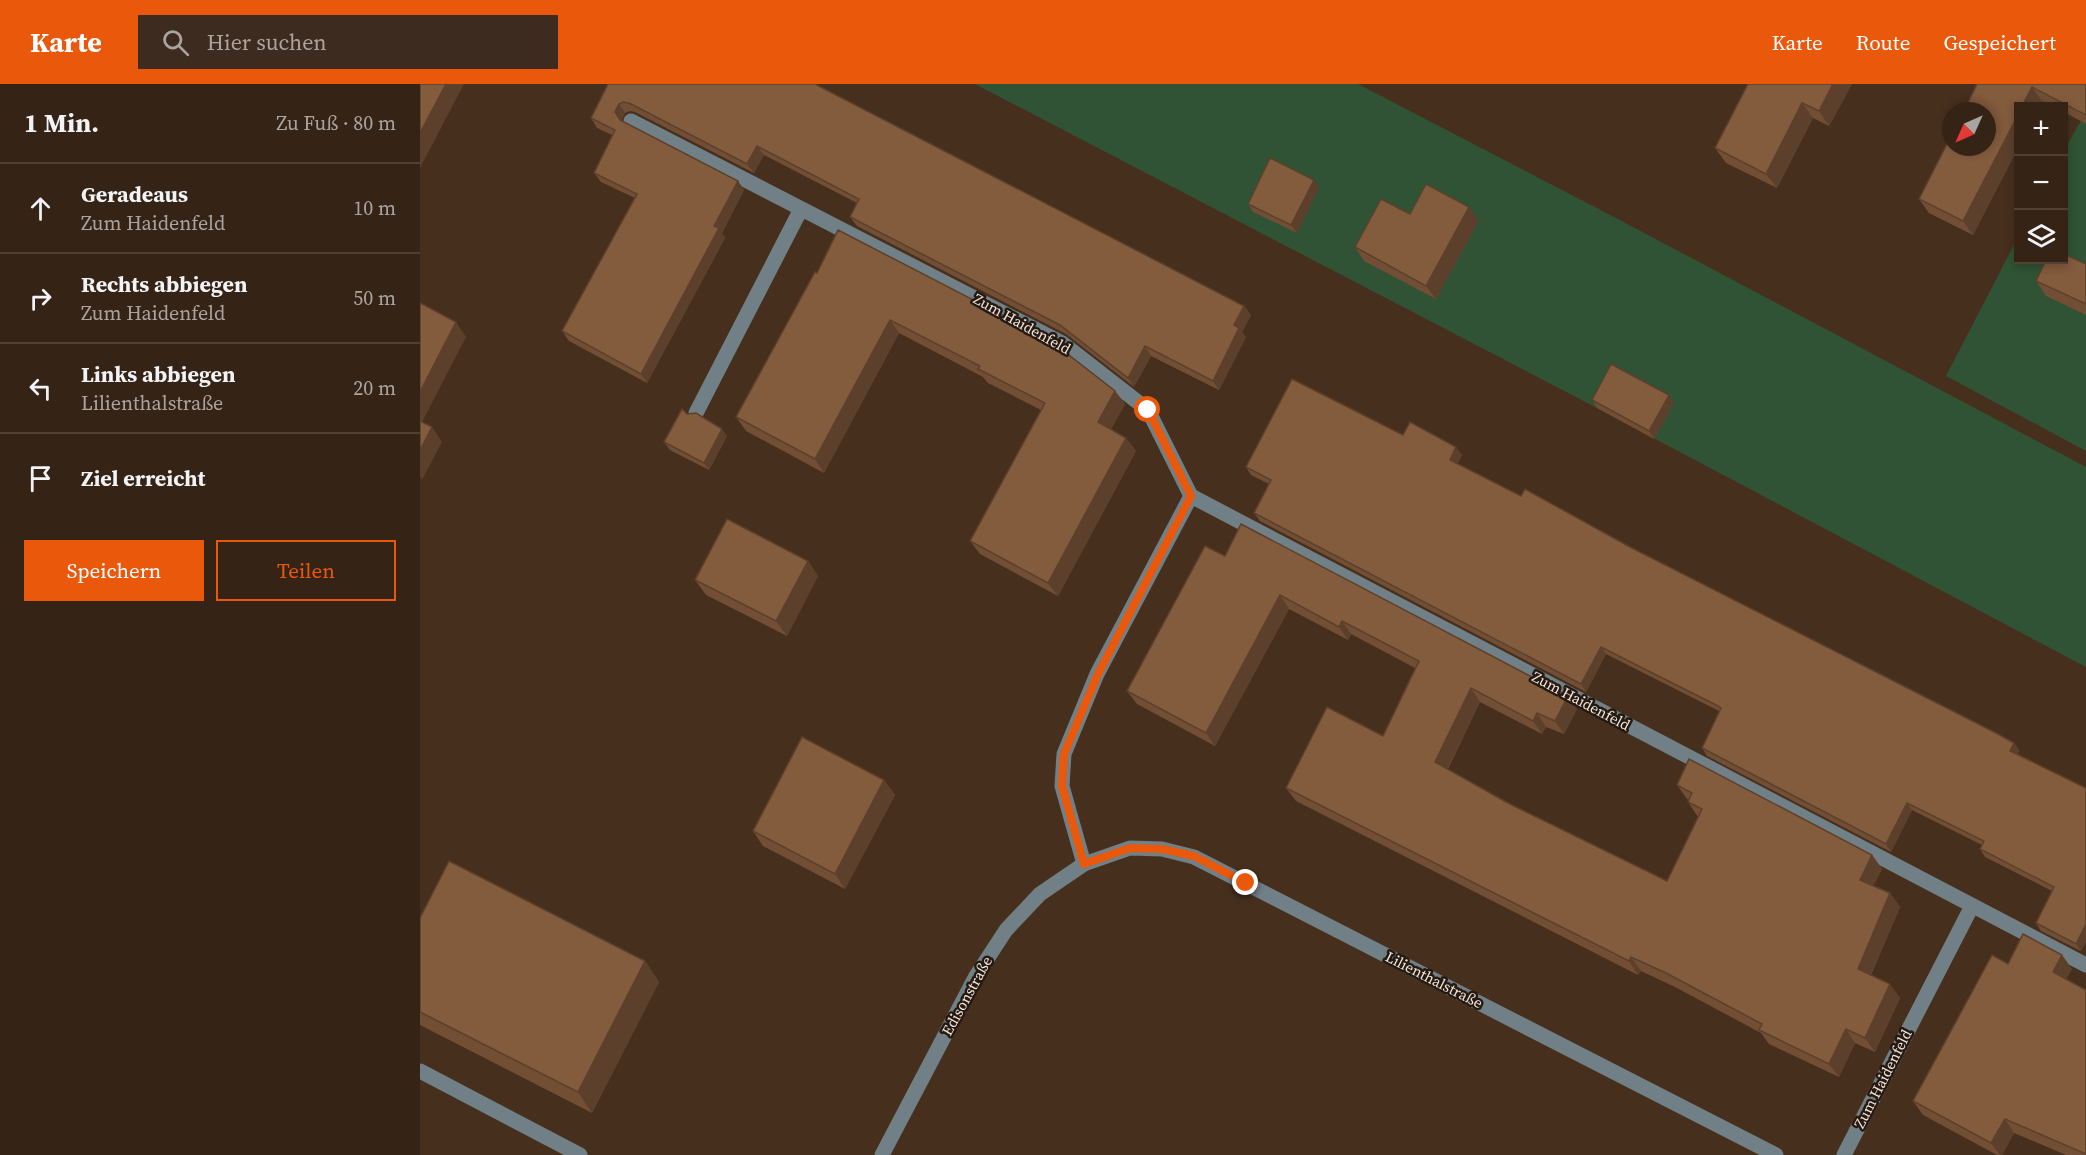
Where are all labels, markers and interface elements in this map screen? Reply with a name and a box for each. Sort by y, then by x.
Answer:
search box [138,15,558,69]
text: Karte [30,23,102,61]
icon: search [159,26,192,59]
text: Hier suchen [207,27,327,57]
text: Karte [1772,28,1823,57]
text: Route [1856,28,1910,57]
text: Gespeichert [1943,28,2056,57]
north arrow [1942,102,1996,156]
map controls [2014,102,2068,264]
button: + [2014,102,2068,156]
text: 1 Min. [24,105,99,141]
text: Zu Fuß · 80 m [276,109,396,137]
button: − [2014,156,2068,210]
text: Geradeaus [81,179,188,209]
icon: ahead [24,192,57,225]
text: 10 m [353,194,396,222]
text: Zum Haidenfeld [81,209,225,237]
button: layers [2014,210,2068,264]
text: Rechts abbiegen [81,269,248,299]
icon: right [24,282,57,315]
text: 50 m [353,284,396,312]
street label: Zum Haidenfeld [970,288,1075,359]
text: Zum Haidenfeld [81,299,225,327]
text: Links abbiegen [81,359,236,389]
icon: left [24,372,57,405]
text: 20 m [353,374,396,402]
text: Lilienthalstraße [81,389,223,417]
route start [1134,396,1160,422]
icon: arrive [24,462,57,495]
text: Ziel erreicht [81,463,205,493]
button: Speichern [24,540,204,601]
button: Teilen [216,540,396,601]
street label: Zum Haidenfeld [1528,666,1634,735]
route end [1232,869,1258,895]
street label: Lilienthalstraße [1382,946,1487,1013]
street label: Edisonstraße [936,952,997,1039]
street label: Zum Haidenfeld [1849,1025,1917,1132]

